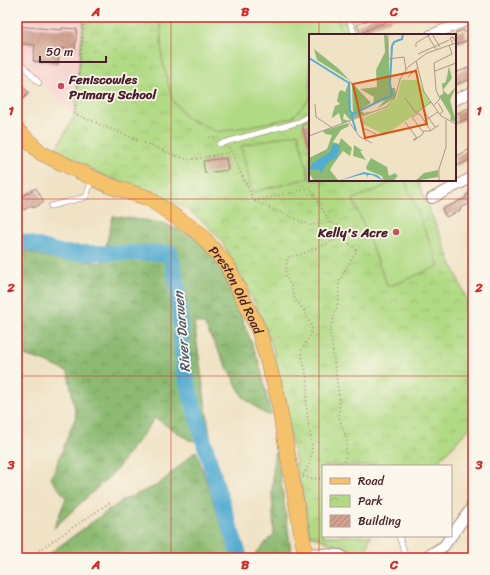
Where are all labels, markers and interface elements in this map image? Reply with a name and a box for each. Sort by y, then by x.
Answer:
text: A [91,0,100,23]
text: B [241,0,250,23]
text: C [389,0,399,23]
inset map [309,34,456,181]
scale bar [40,38,106,64]
text: 50 m [46,41,73,63]
place label: Feniscowles Primary School [68,68,157,106]
marker: Feniscowles Primary School [56,81,66,91]
text: 1 [8,99,14,122]
text: 1 [476,99,482,122]
place label: Kelly's Acre [317,221,388,244]
marker: Kelly's Acre [391,227,401,237]
street label: Preston Old Road [203,240,271,339]
text: 2 [6,276,15,299]
text: 2 [474,276,483,299]
water label: River Darwen [166,289,198,373]
text: 3 [6,453,15,476]
text: 3 [474,453,483,476]
legend [322,465,452,537]
text: Road [358,470,385,492]
text: Park [358,490,383,512]
text: Building [358,510,401,532]
text: A [91,553,100,575]
text: B [241,553,250,575]
text: C [389,553,399,575]

